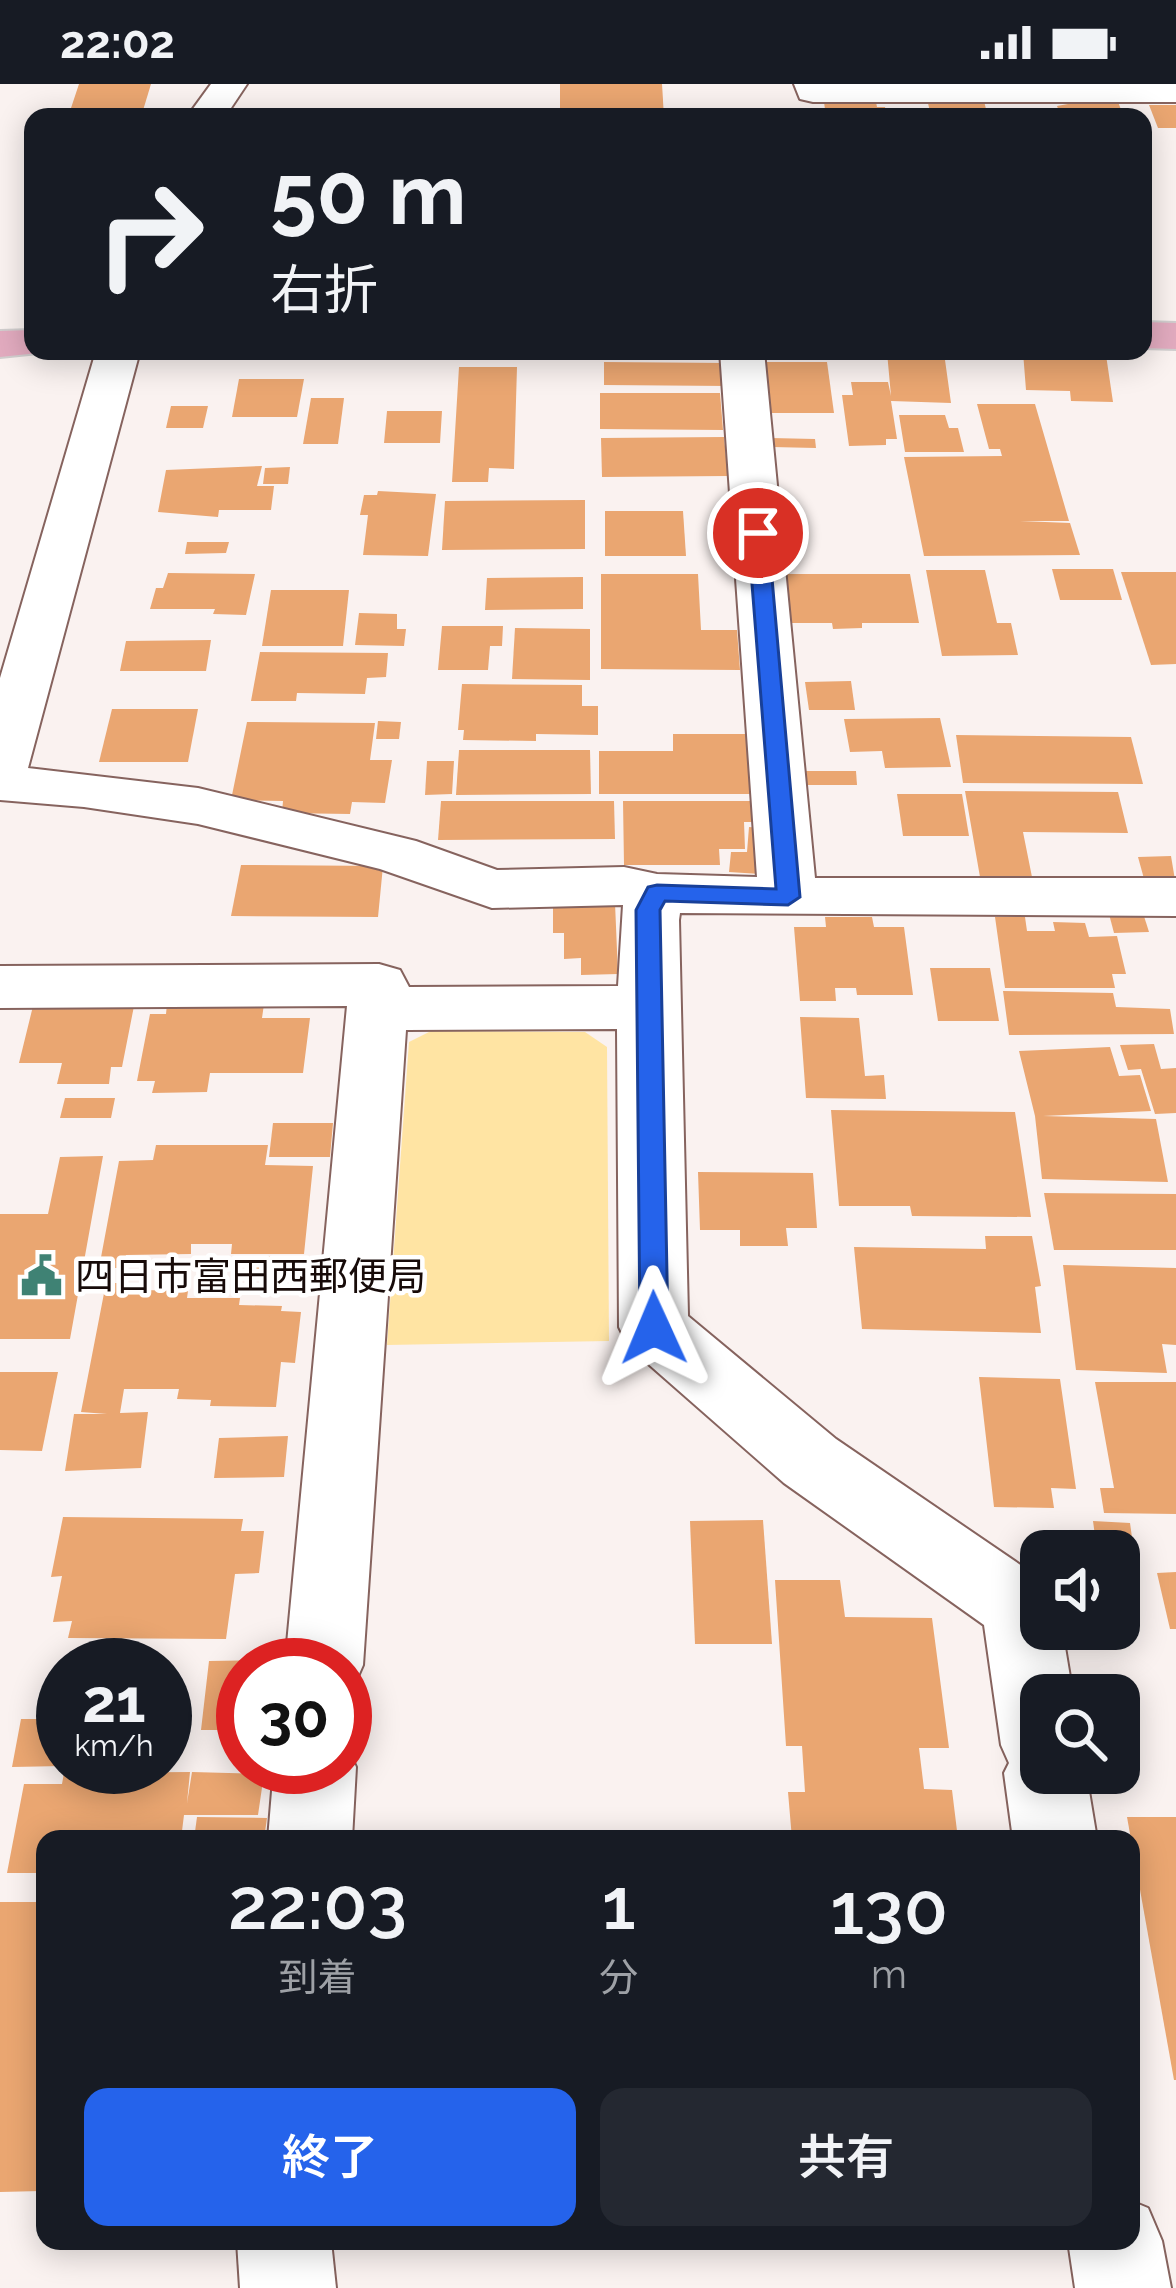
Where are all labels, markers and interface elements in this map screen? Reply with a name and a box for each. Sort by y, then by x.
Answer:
text: 22:02 [60,16,175,69]
text: 50 m [270,145,466,244]
icon: right [72,156,228,312]
text: 右折 [270,258,378,322]
pin [707,482,809,584]
icon: arrive [725,500,791,566]
public building icon: 四日市富田西郵便局 [18,1253,64,1299]
place label: 四日市富田西郵便局 [75,1253,426,1299]
position arrow [591,1265,717,1391]
map controls [1020,1530,1140,1794]
button: sound [1020,1530,1140,1650]
speed limit sign: 30 [216,1638,372,1794]
text: 21 [82,1666,146,1736]
button: search [1020,1674,1140,1794]
text: km/h [74,1728,154,1763]
text: 22:03 [228,1861,407,1946]
text: 1 [602,1861,636,1946]
text: 130 [830,1866,948,1951]
text: m [871,1951,907,1997]
text: 到着 [279,1954,357,2000]
text: 分 [599,1954,638,2000]
button: 終了 [84,2088,576,2226]
button: 共有 [600,2088,1092,2226]

